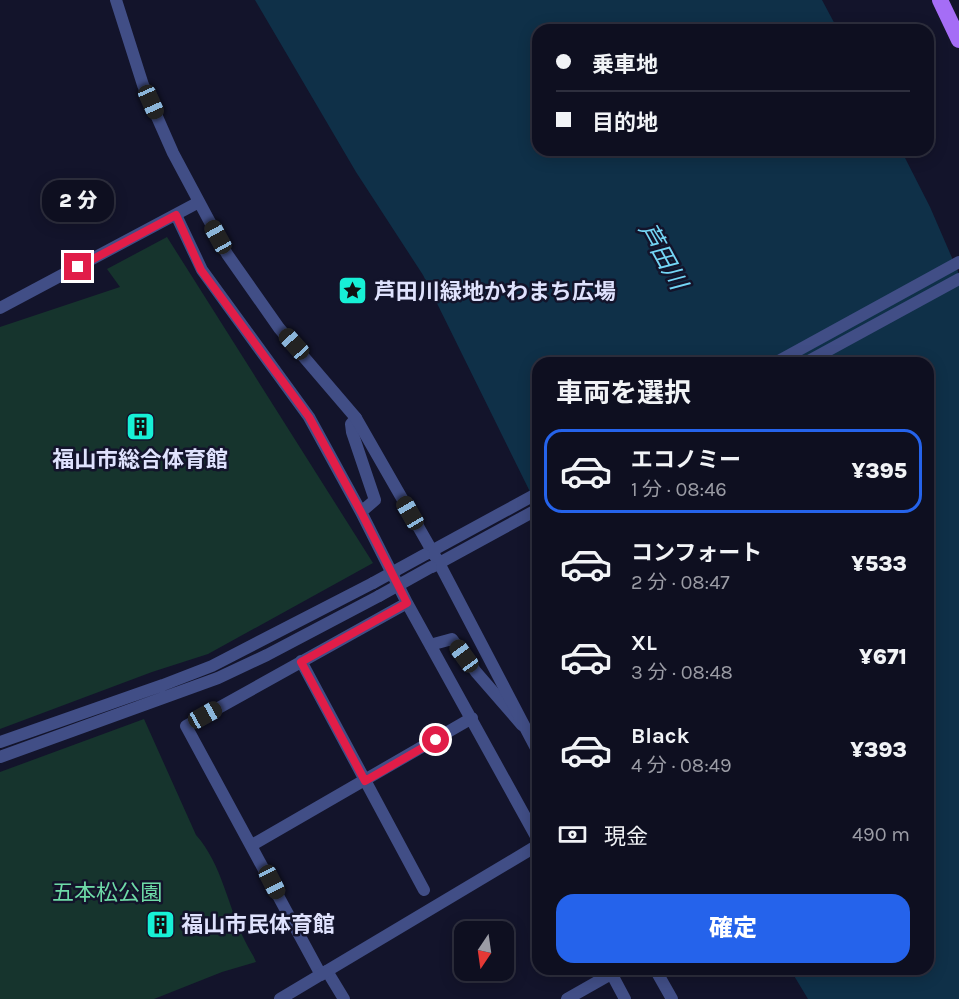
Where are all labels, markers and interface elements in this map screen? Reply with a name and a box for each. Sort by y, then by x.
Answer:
text: 乗車地 [592,52,658,78]
car [135,82,167,122]
text: 目的地 [592,110,658,136]
callout: 2 分 [42,180,114,222]
text: 2 分 [59,189,97,212]
car [201,217,235,257]
water label: 芦田川 [633,218,694,297]
route end [64,253,91,280]
place icon: 芦田川緑地かわまち広場 [337,275,369,307]
place label: 芦田川緑地かわまち広場 [374,279,616,305]
car [275,325,313,363]
text: 車両を選択 [556,377,691,409]
building icon: 福山市総合体育館 [124,411,156,443]
icon: car [559,444,613,498]
place label: 福山市総合体育館 [52,447,228,473]
text: エコノミー [631,447,741,473]
text: ¥395 [851,458,907,484]
text: 1 分 · 08:46 [631,478,727,501]
car [393,493,427,533]
icon: car [559,537,613,591]
text: コンフォート [631,540,762,566]
text: ¥533 [851,551,907,577]
text: 2 分 · 08:47 [631,571,730,594]
icon: car [559,630,613,684]
text: XL [631,630,657,656]
car [446,636,482,676]
text: ¥671 [859,644,907,670]
text: 3 分 · 08:48 [631,661,733,684]
car [185,698,225,732]
icon: car [559,723,613,777]
text: Black [631,723,690,749]
route start [422,726,449,753]
text: ¥393 [850,737,907,763]
text: 4 分 · 08:49 [631,754,732,777]
icon: cash [556,818,589,851]
text: 490 m [852,823,910,846]
text: 現金 [604,824,648,850]
car [256,862,288,902]
park label: 五本松公園 [52,880,162,906]
button: 確定 [556,894,910,963]
building icon: 福山市民体育館 [144,908,176,940]
place label: 福山市民体育館 [181,912,335,938]
north arrow [454,921,514,981]
map controls [454,921,514,981]

